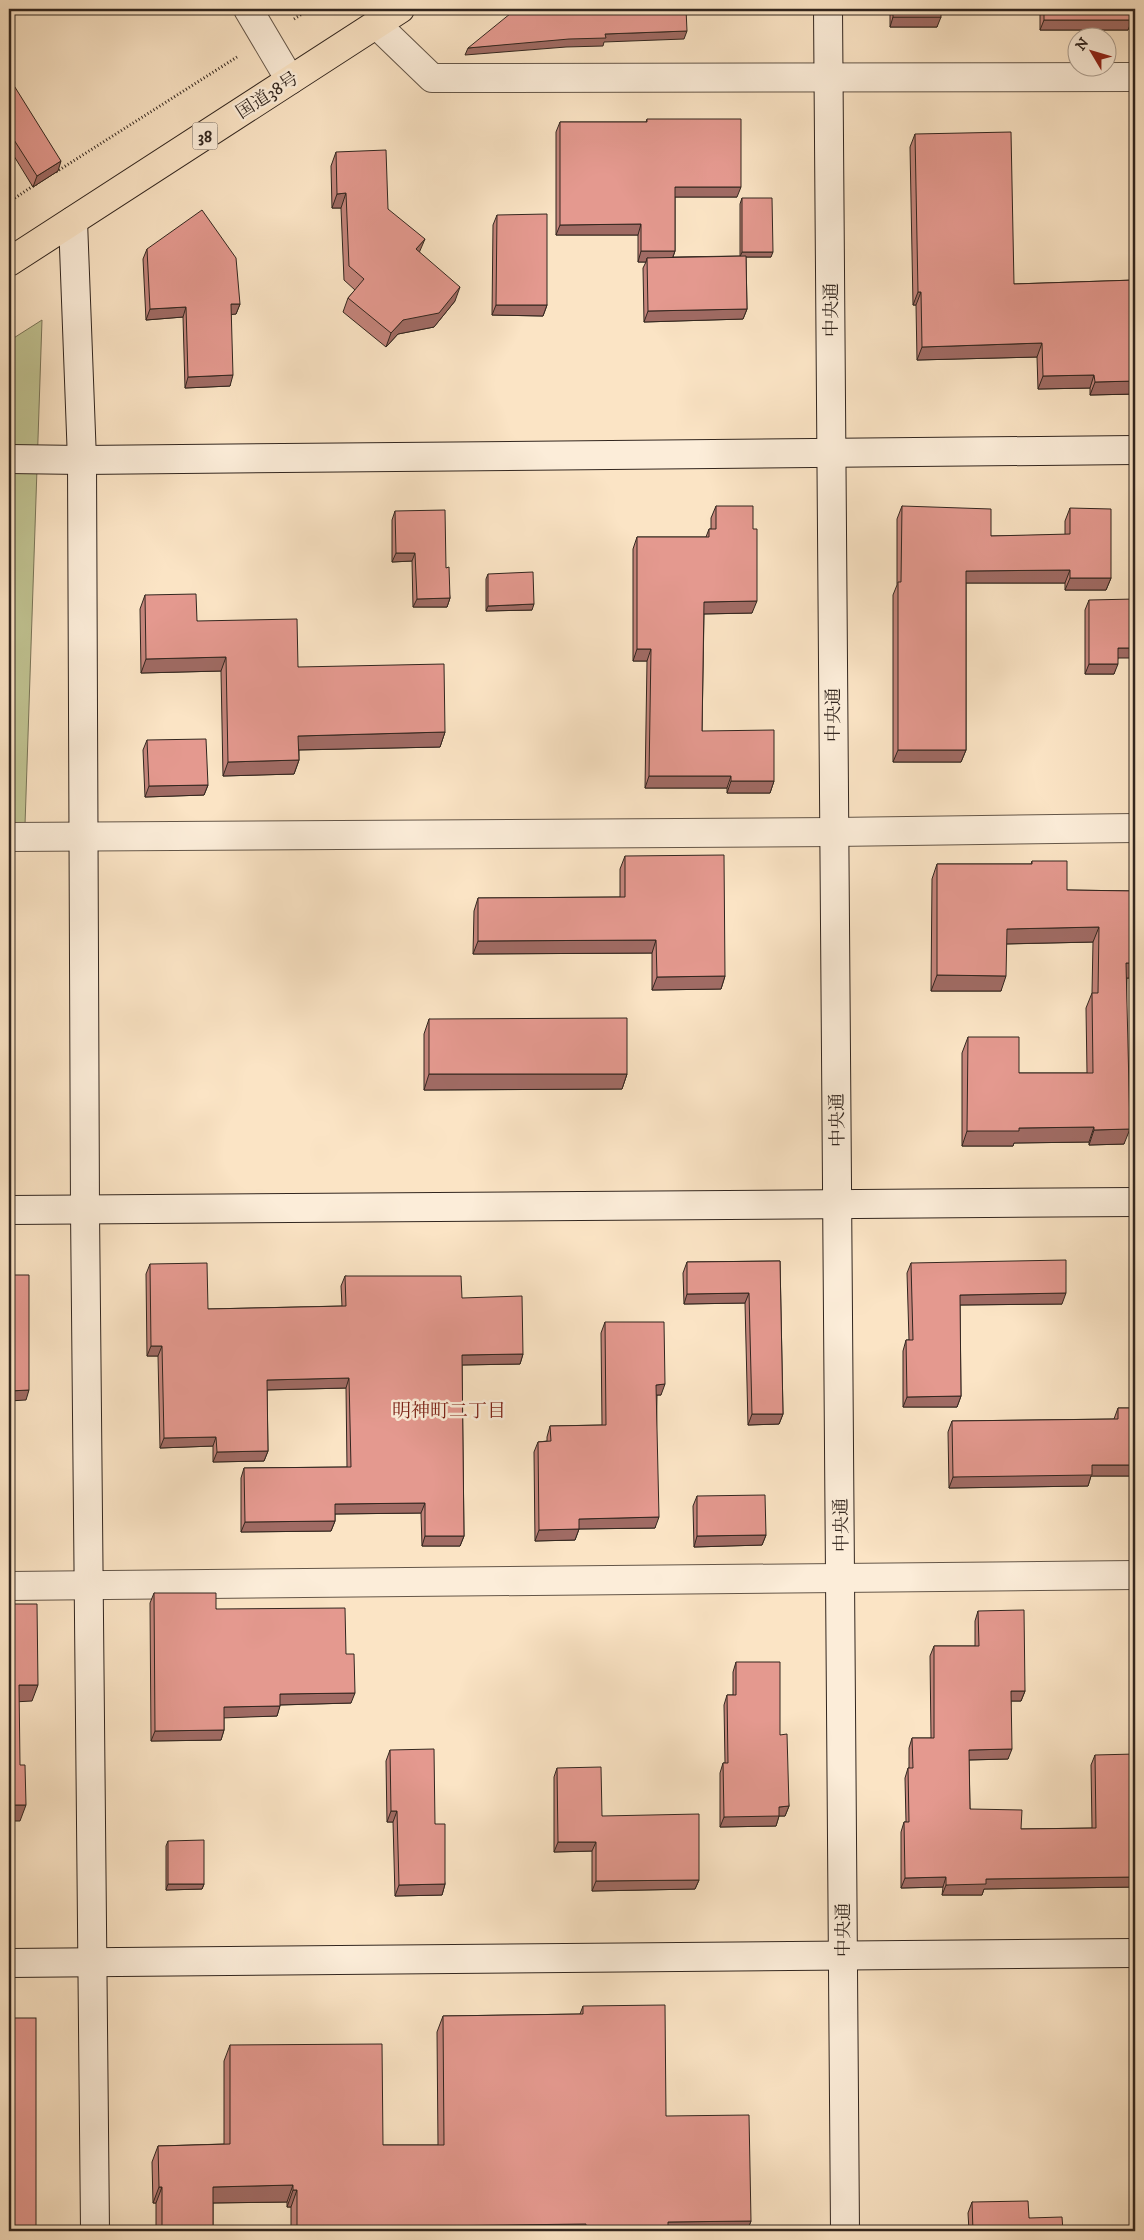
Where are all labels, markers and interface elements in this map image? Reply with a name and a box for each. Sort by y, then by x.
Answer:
north arrow [1066,28,1116,78]
text: N [1072,34,1093,55]
street label: 国道38号 [232,68,303,124]
road number: 38 [192,122,218,150]
street label: 中央通 [821,283,843,337]
street label: 中央通 [823,688,845,742]
street label: 中央通 [827,1093,849,1147]
district label: 明神町二丁目 [392,1400,506,1423]
street label: 中央通 [831,1498,853,1552]
street label: 中央通 [833,1903,855,1957]

